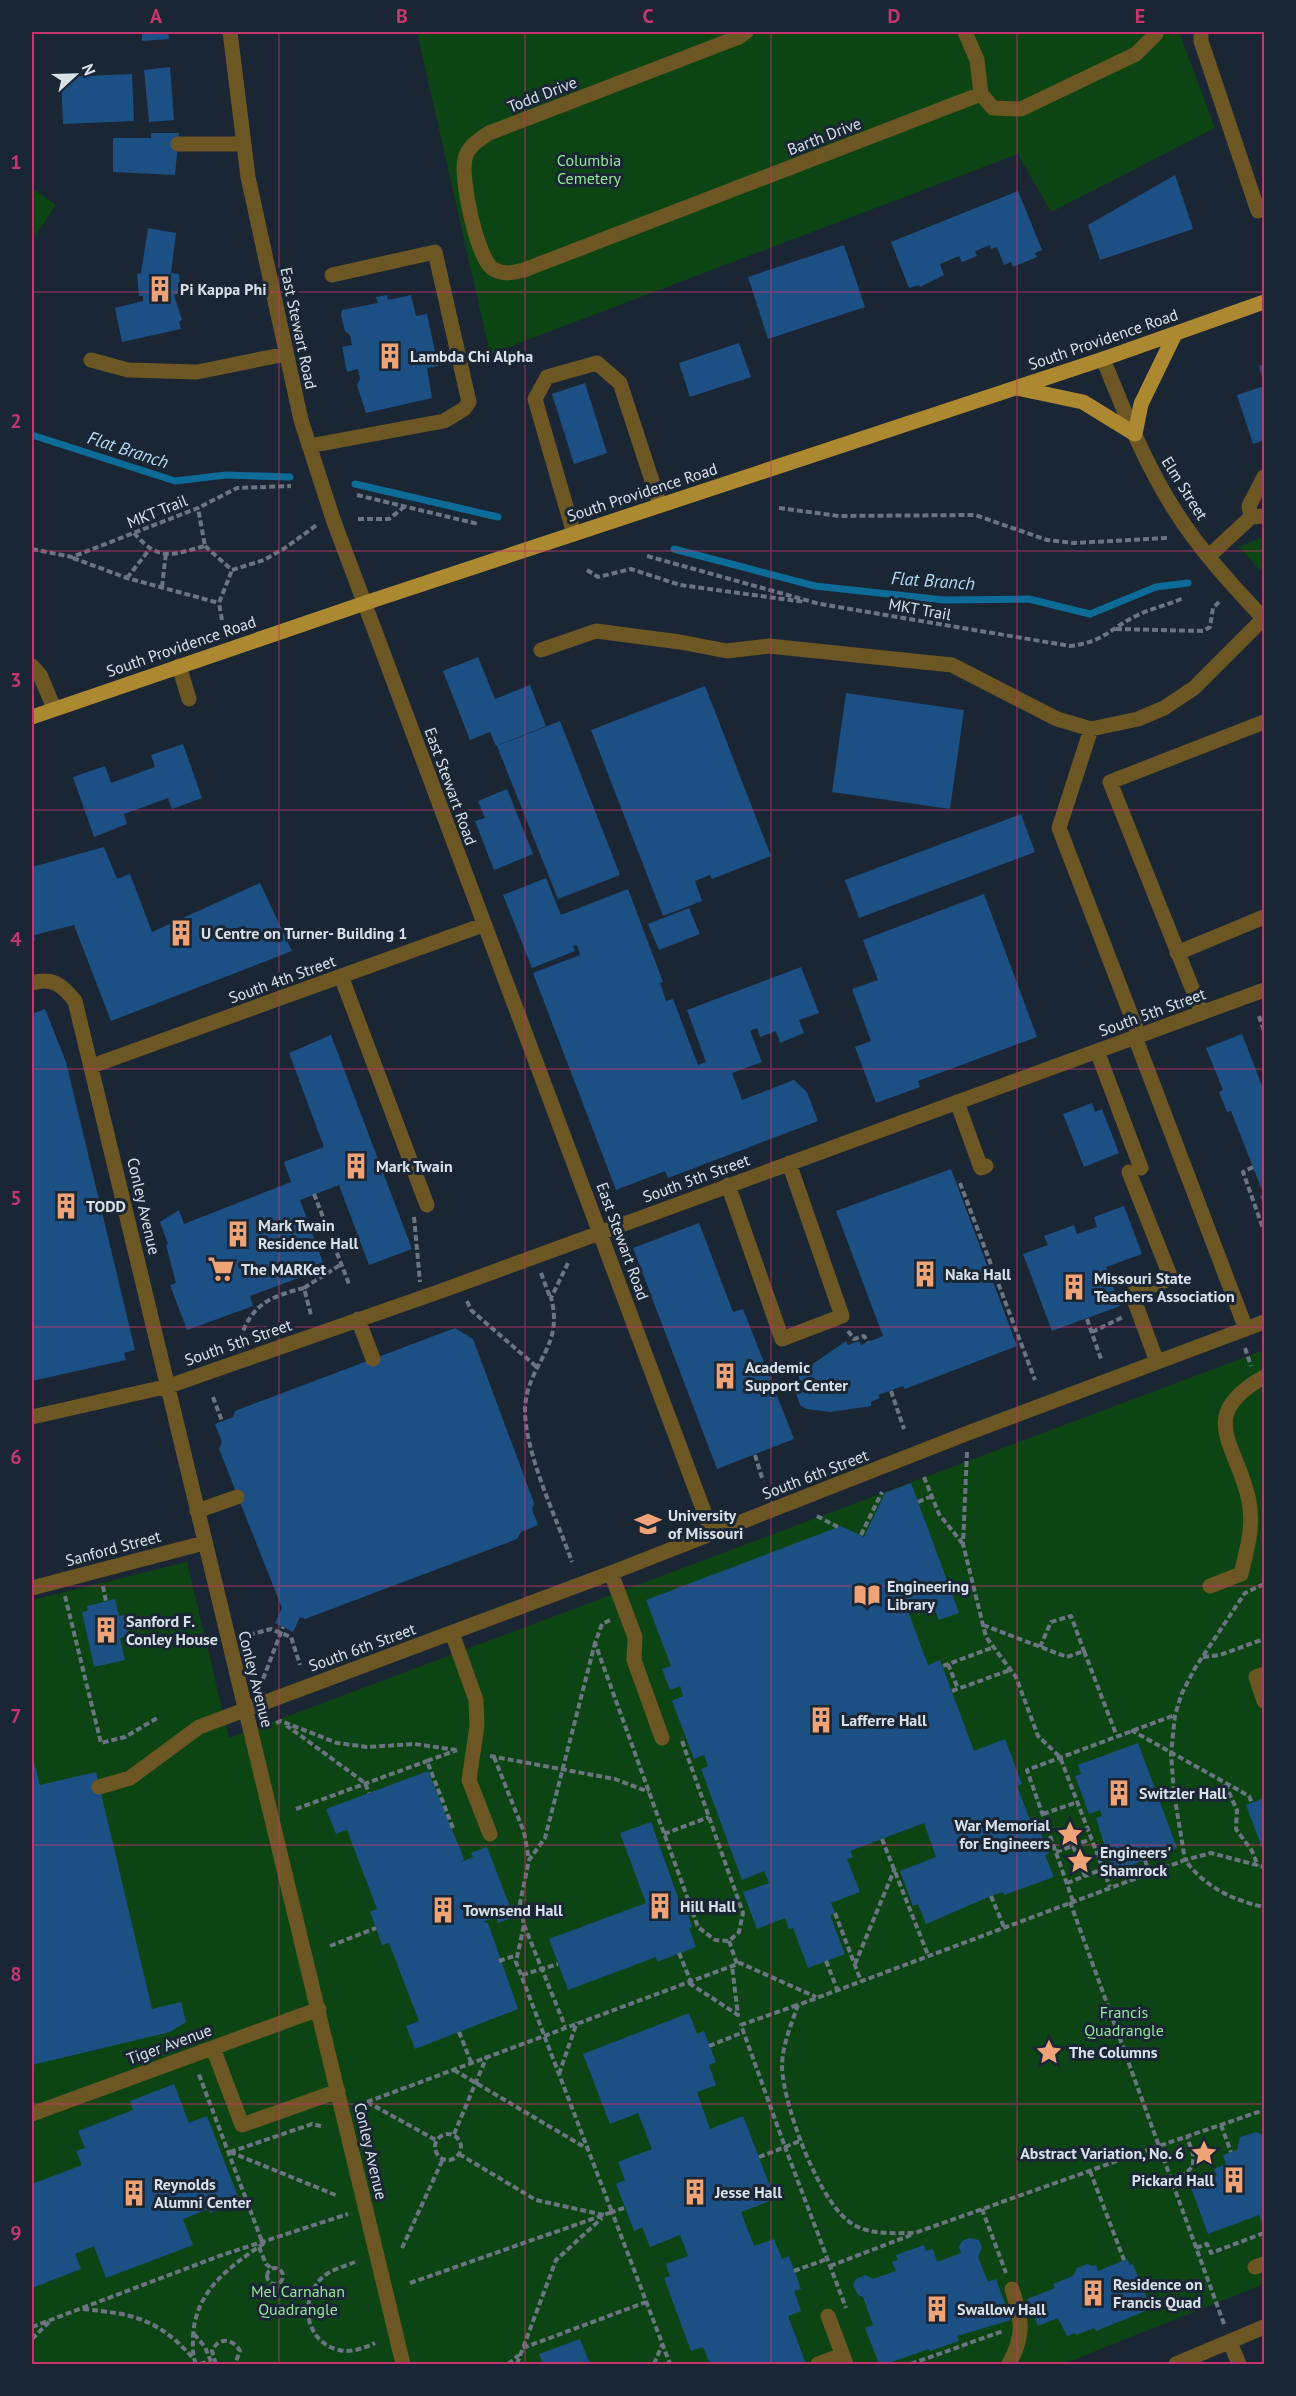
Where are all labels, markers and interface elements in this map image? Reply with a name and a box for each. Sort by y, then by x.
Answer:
text: A [150,3,163,29]
text: B [396,3,408,29]
text: C [642,3,654,29]
text: D [888,3,901,29]
text: E [1135,3,1145,29]
north arrow [45,45,105,105]
text: N [78,61,100,78]
street label: Todd Drive [504,72,580,116]
street label: Barth Drive [784,113,864,159]
text: 1 [10,149,22,175]
park label: Columbia Cemetery [557,150,622,188]
street label: East Stewart Road [276,265,322,391]
building icon: Pi Kappa Phi [145,274,175,304]
place label: Pi Kappa Phi [180,279,266,299]
street label: South Providence Road [1026,304,1180,374]
building icon: Lambda Chi Alpha [375,341,405,371]
place label: Lambda Chi Alpha [410,346,533,366]
text: 2 [10,408,22,434]
water label: Flat Branch [85,426,172,473]
street label: Elm Street [1158,452,1213,524]
street label: South Providence Road [564,458,720,526]
street label: MKT Trail [124,490,190,532]
water label: Flat Branch [890,566,976,595]
street label: MKT Trail [887,594,953,624]
street label: South Providence Road [104,611,258,681]
text: 3 [10,667,22,693]
street label: East Stewart Road [420,724,482,848]
building icon: U Centre on Turner- Building 1 [166,918,196,948]
place label: U Centre on Turner- Building 1 [201,923,407,943]
text: 4 [10,926,22,952]
street label: South 4th Street [226,950,339,1008]
street label: South 5th Street [1096,983,1209,1041]
street label: South 5th Street [640,1149,753,1207]
building icon: Mark Twain [341,1151,371,1181]
street label: Conley Avenue [123,1156,165,1256]
place label: Mark Twain [376,1156,453,1176]
street label: East Stewart Road [592,1179,654,1303]
text: 5 [10,1185,22,1211]
building icon: TODD [51,1191,81,1221]
place label: TODD [86,1196,126,1216]
place label: Mark Twain Residence Hall [258,1215,358,1253]
building icon: Mark Twain Residence Hall [223,1219,253,1249]
supermarket icon: The MARKet [206,1254,236,1284]
place label: The MARKet [241,1259,326,1279]
building icon: Naka Hall [910,1259,940,1289]
place label: Naka Hall [945,1264,1011,1284]
place label: Missouri State Teachers Association [1094,1268,1235,1306]
building icon: Missouri State Teachers Association [1059,1272,1089,1302]
street label: South 5th Street [182,1314,295,1370]
place label: Academic Support Center [745,1357,848,1395]
building icon: Academic Support Center [710,1361,740,1391]
text: 6 [10,1444,22,1470]
street label: South 6th Street [759,1444,871,1503]
place label: University of Missouri [668,1505,743,1543]
school or university icon: University of Missouri [633,1509,663,1539]
street label: Sanford Street [63,1526,163,1570]
place label: Engineering Library [887,1576,969,1614]
library icon: Engineering Library [852,1580,882,1610]
place label: Sanford F. Conley House [126,1611,218,1649]
building icon: Sanford F. Conley House [91,1615,121,1645]
street label: South 6th Street [306,1618,419,1676]
street label: Conley Avenue [234,1629,278,1729]
text: 7 [10,1703,22,1729]
building icon: Lafferre Hall [806,1705,836,1735]
place label: Lafferre Hall [841,1710,927,1730]
building icon: Switzler Hall [1104,1778,1134,1808]
place label: Switzler Hall [1139,1783,1227,1803]
place label: War Memorial for Engineers [954,1815,1050,1853]
place icon: War Memorial for Engineers [1055,1819,1085,1849]
place label: Engineers' Shamrock [1100,1842,1171,1880]
place icon: Engineers' Shamrock [1065,1846,1095,1876]
building icon: Hill Hall [645,1891,675,1921]
building icon: Townsend Hall [428,1895,458,1925]
place label: Hill Hall [680,1896,736,1916]
place label: Townsend Hall [463,1900,563,1920]
text: 8 [10,1961,22,1987]
park label: Francis Quadrangle [1084,2002,1164,2040]
street label: Tiger Avenue [124,2019,214,2069]
place icon: The Columns [1034,2037,1064,2067]
place label: The Columns [1069,2042,1158,2062]
street label: Conley Avenue [350,2101,392,2201]
place icon: Abstract Variation, No. 6 [1189,2138,1219,2168]
place label: Abstract Variation, No. 6 [1020,2143,1184,2163]
building icon: Pickard Hall [1219,2165,1249,2195]
place label: Pickard Hall [1132,2170,1214,2190]
place label: Reynolds Alumni Center [154,2174,252,2212]
building icon: Jesse Hall [680,2177,710,2207]
building icon: Reynolds Alumni Center [119,2178,149,2208]
place label: Jesse Hall [714,2182,782,2202]
text: 9 [10,2220,22,2246]
place label: Residence on Francis Quad [1113,2274,1203,2312]
building icon: Residence on Francis Quad [1078,2278,1108,2308]
park label: Mel Carnahan Quadrangle [251,2281,345,2319]
building icon: Swallow Hall [922,2294,952,2324]
place label: Swallow Hall [957,2299,1046,2319]

